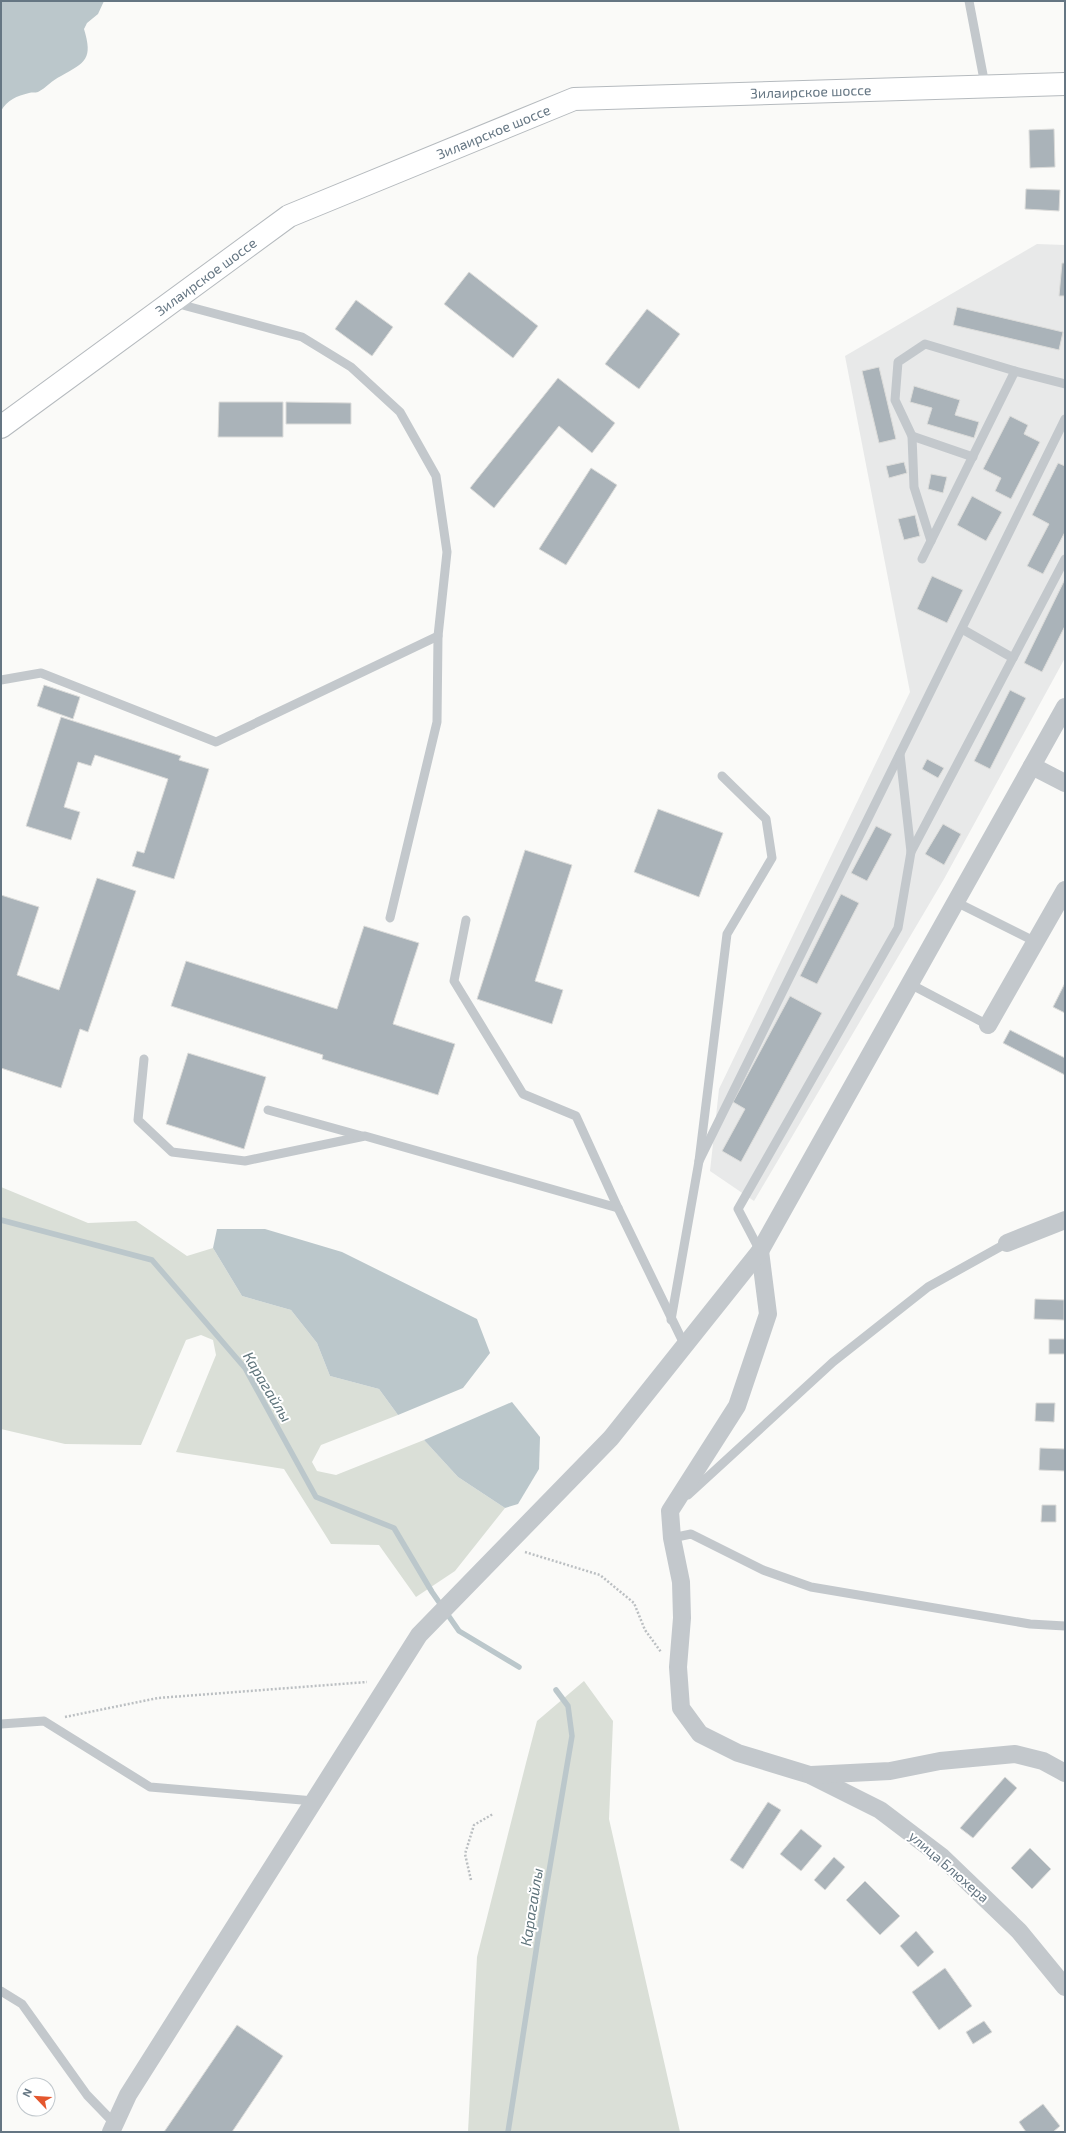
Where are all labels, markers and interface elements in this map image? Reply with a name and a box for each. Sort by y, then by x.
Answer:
street label: Зилаирское шоссе [750,81,872,102]
street label: Зилаирское шоссе [434,101,553,163]
street label: Зилаирское шоссе [152,234,260,319]
water label: Карагайлы [240,1348,296,1425]
street label: улица Блюхера [906,1827,993,1906]
water label: Карагайлы [516,1866,546,1947]
north arrow [16,2077,56,2117]
text: N [19,2086,34,2099]

